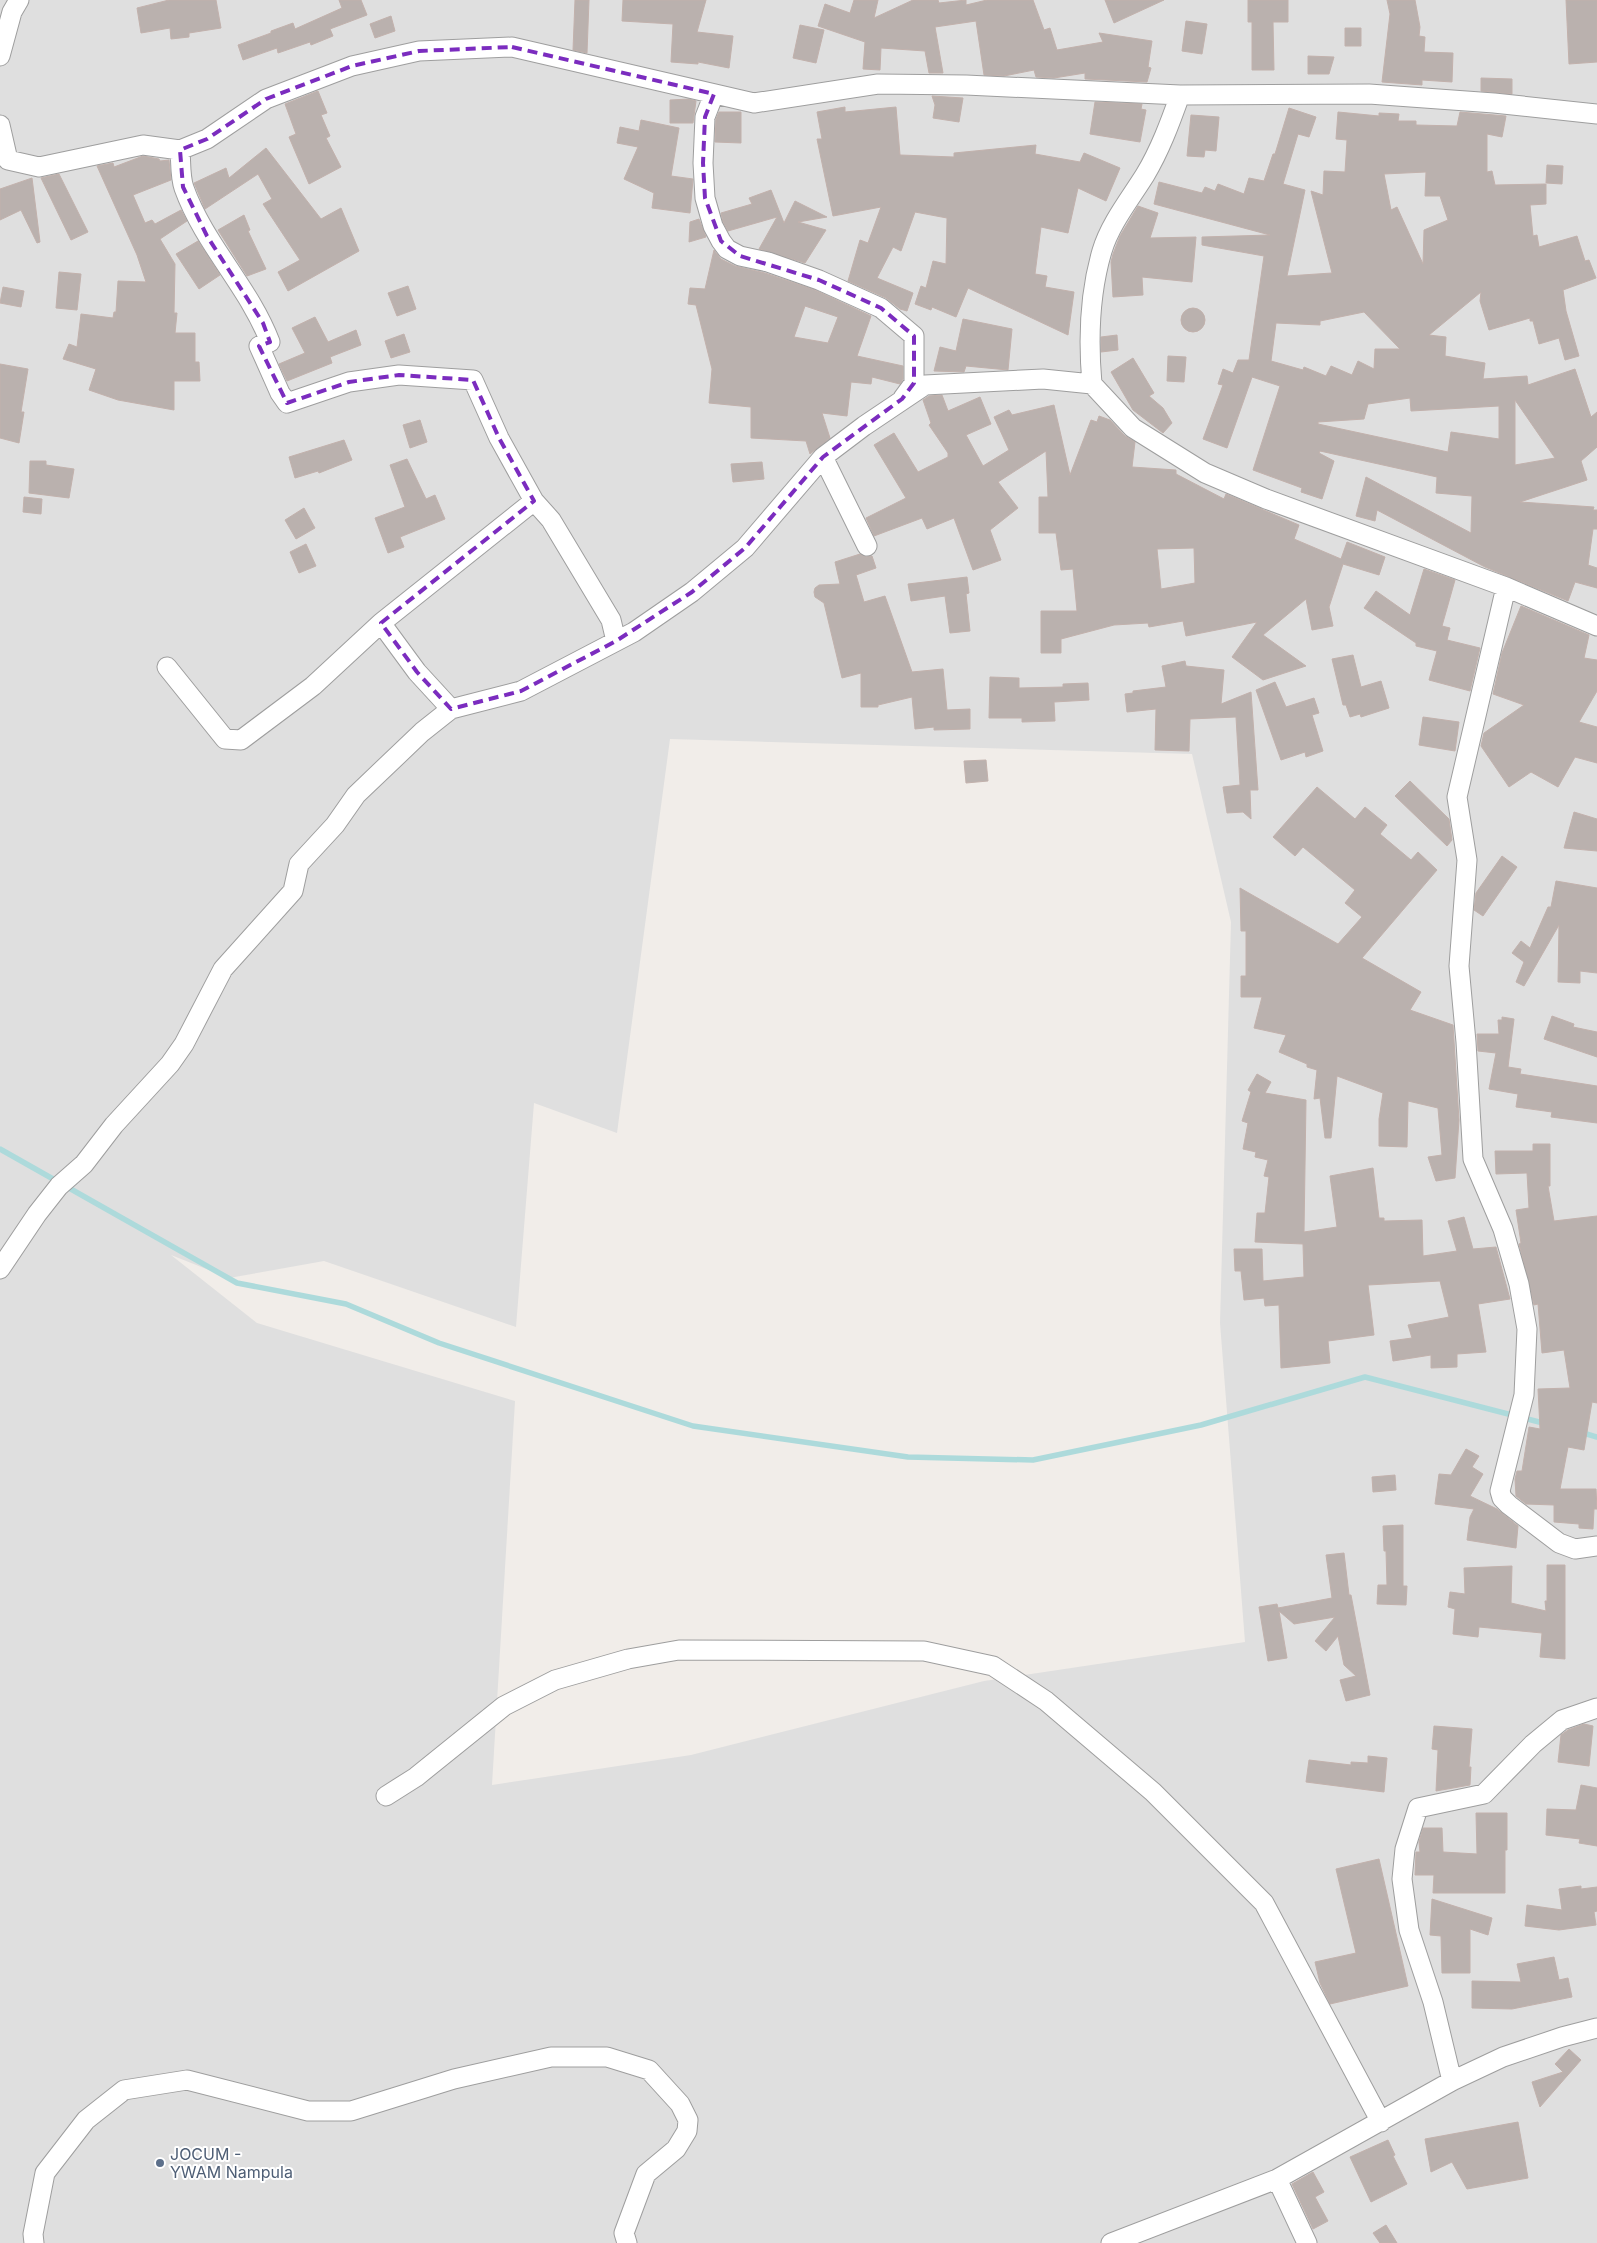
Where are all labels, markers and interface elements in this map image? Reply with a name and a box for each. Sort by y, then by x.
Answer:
place label: JOCUM - YWAM Nampula [170,2144,293,2182]
marker: JOCUM - YWAM Nampula [154,2157,166,2169]

